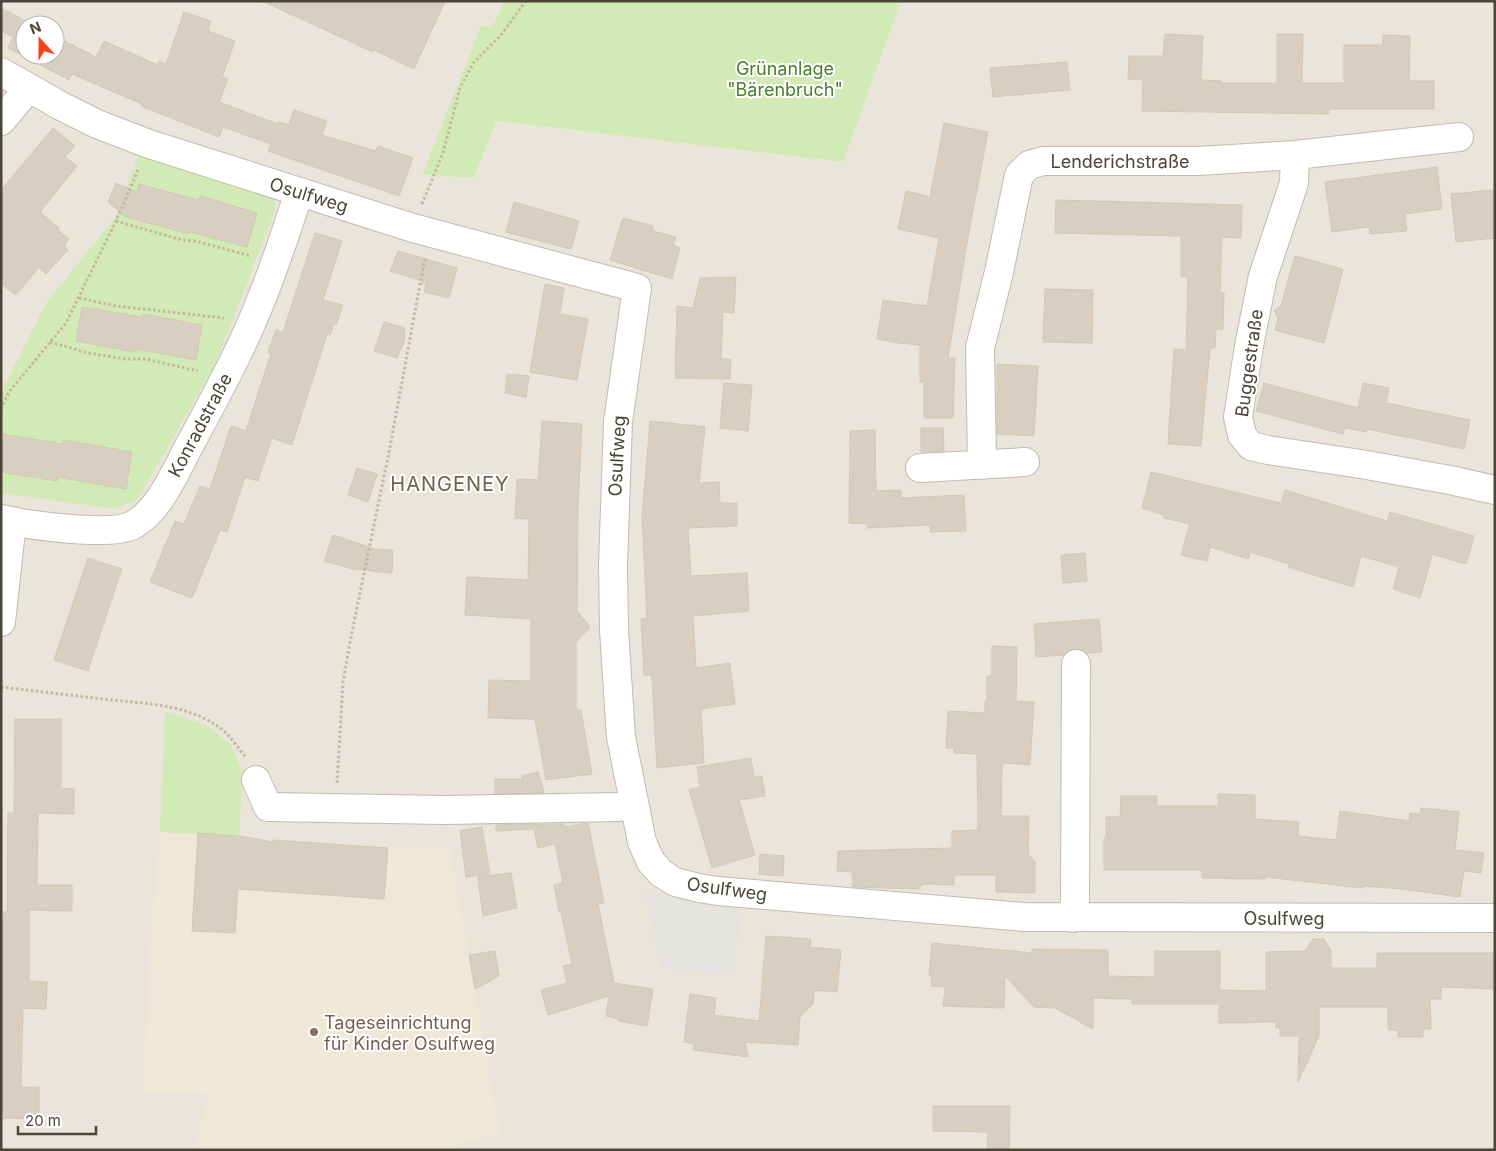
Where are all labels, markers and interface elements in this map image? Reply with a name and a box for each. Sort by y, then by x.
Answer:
north arrow [15,15,65,65]
text: N [27,18,43,37]
park label: Grünanlage "Bärenbruch" [727,58,843,100]
street label: Lenderichstraße [1050,151,1190,172]
street label: Osulfweg [267,173,351,217]
street label: Buggestraße [1231,308,1267,418]
street label: Konradstraße [164,369,236,481]
street label: Osulfweg [604,415,630,497]
district label: HANGENEY [390,472,510,496]
street label: Osulfweg [685,873,769,905]
street label: Osulfweg [1243,908,1325,929]
place label: Tageseinrichtung für Kinder Osulfweg [324,1012,495,1054]
marker: Tageseinrichtung für Kinder Osulfweg [308,1026,320,1038]
scale bar [18,1104,95,1136]
text: 20 m [25,1111,61,1130]

